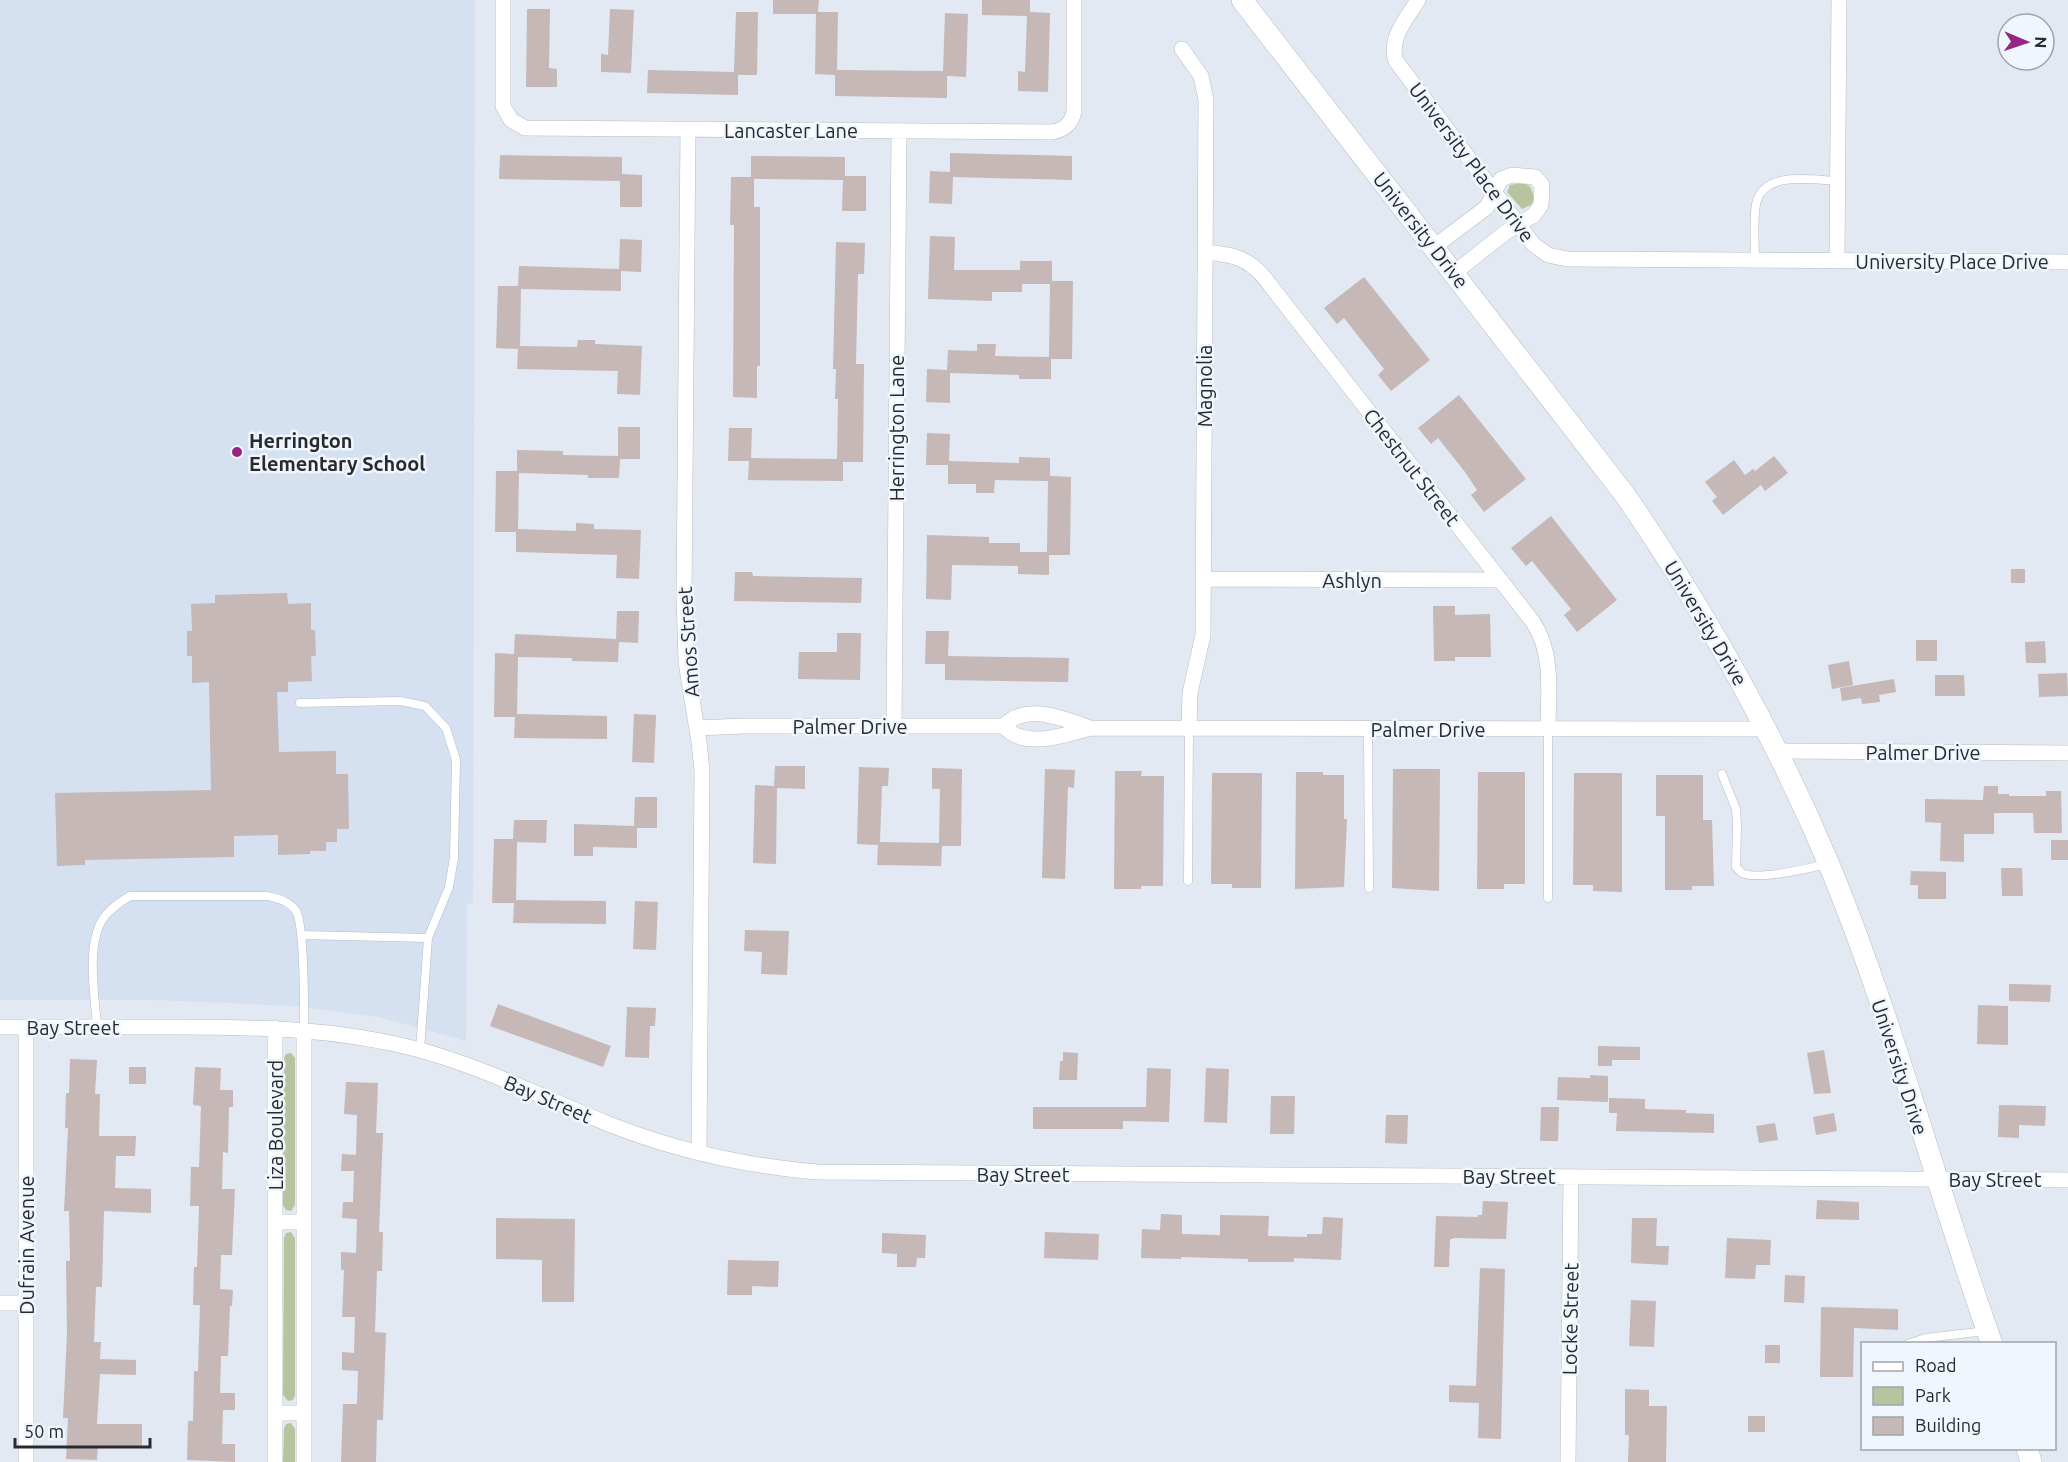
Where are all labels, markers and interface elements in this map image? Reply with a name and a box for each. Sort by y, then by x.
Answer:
north arrow [1996,12,2056,72]
text: N [2032,36,2050,49]
street label: University Place Drive [1405,78,1539,246]
street label: Lancaster Lane [724,119,858,142]
street label: University Drive [1368,167,1474,293]
street label: University Place Drive [1855,250,2049,273]
street label: Magnolia [1193,345,1216,427]
street label: Herrington Lane [885,355,908,501]
street label: Chestnut Street [1359,404,1465,530]
place label: Herrington Elementary School [249,429,425,475]
marker: Herrington Elementary School [230,445,244,459]
street label: University Drive [1660,557,1752,689]
street label: Ashlyn [1322,569,1382,592]
street label: Amos Street [673,586,703,698]
street label: Palmer Drive [792,715,908,738]
street label: Palmer Drive [1370,718,1486,741]
street label: Palmer Drive [1865,741,1981,764]
street label: University Drive [1867,996,1933,1138]
street label: Bay Street [26,1016,120,1039]
street label: Liza Boulevard [264,1060,287,1190]
street label: Bay Street [501,1070,595,1128]
street label: Bay Street [976,1163,1070,1186]
street label: Bay Street [1462,1165,1556,1188]
street label: Bay Street [1948,1168,2042,1191]
street label: Dufrain Avenue [15,1175,38,1315]
street label: Locke Street [1558,1262,1582,1375]
legend [1861,1342,2056,1450]
text: Road [1915,1355,1957,1375]
text: Park [1915,1385,1951,1405]
scale bar [15,1411,150,1449]
text: Building [1915,1415,1981,1435]
text: 50 m [24,1421,64,1441]

